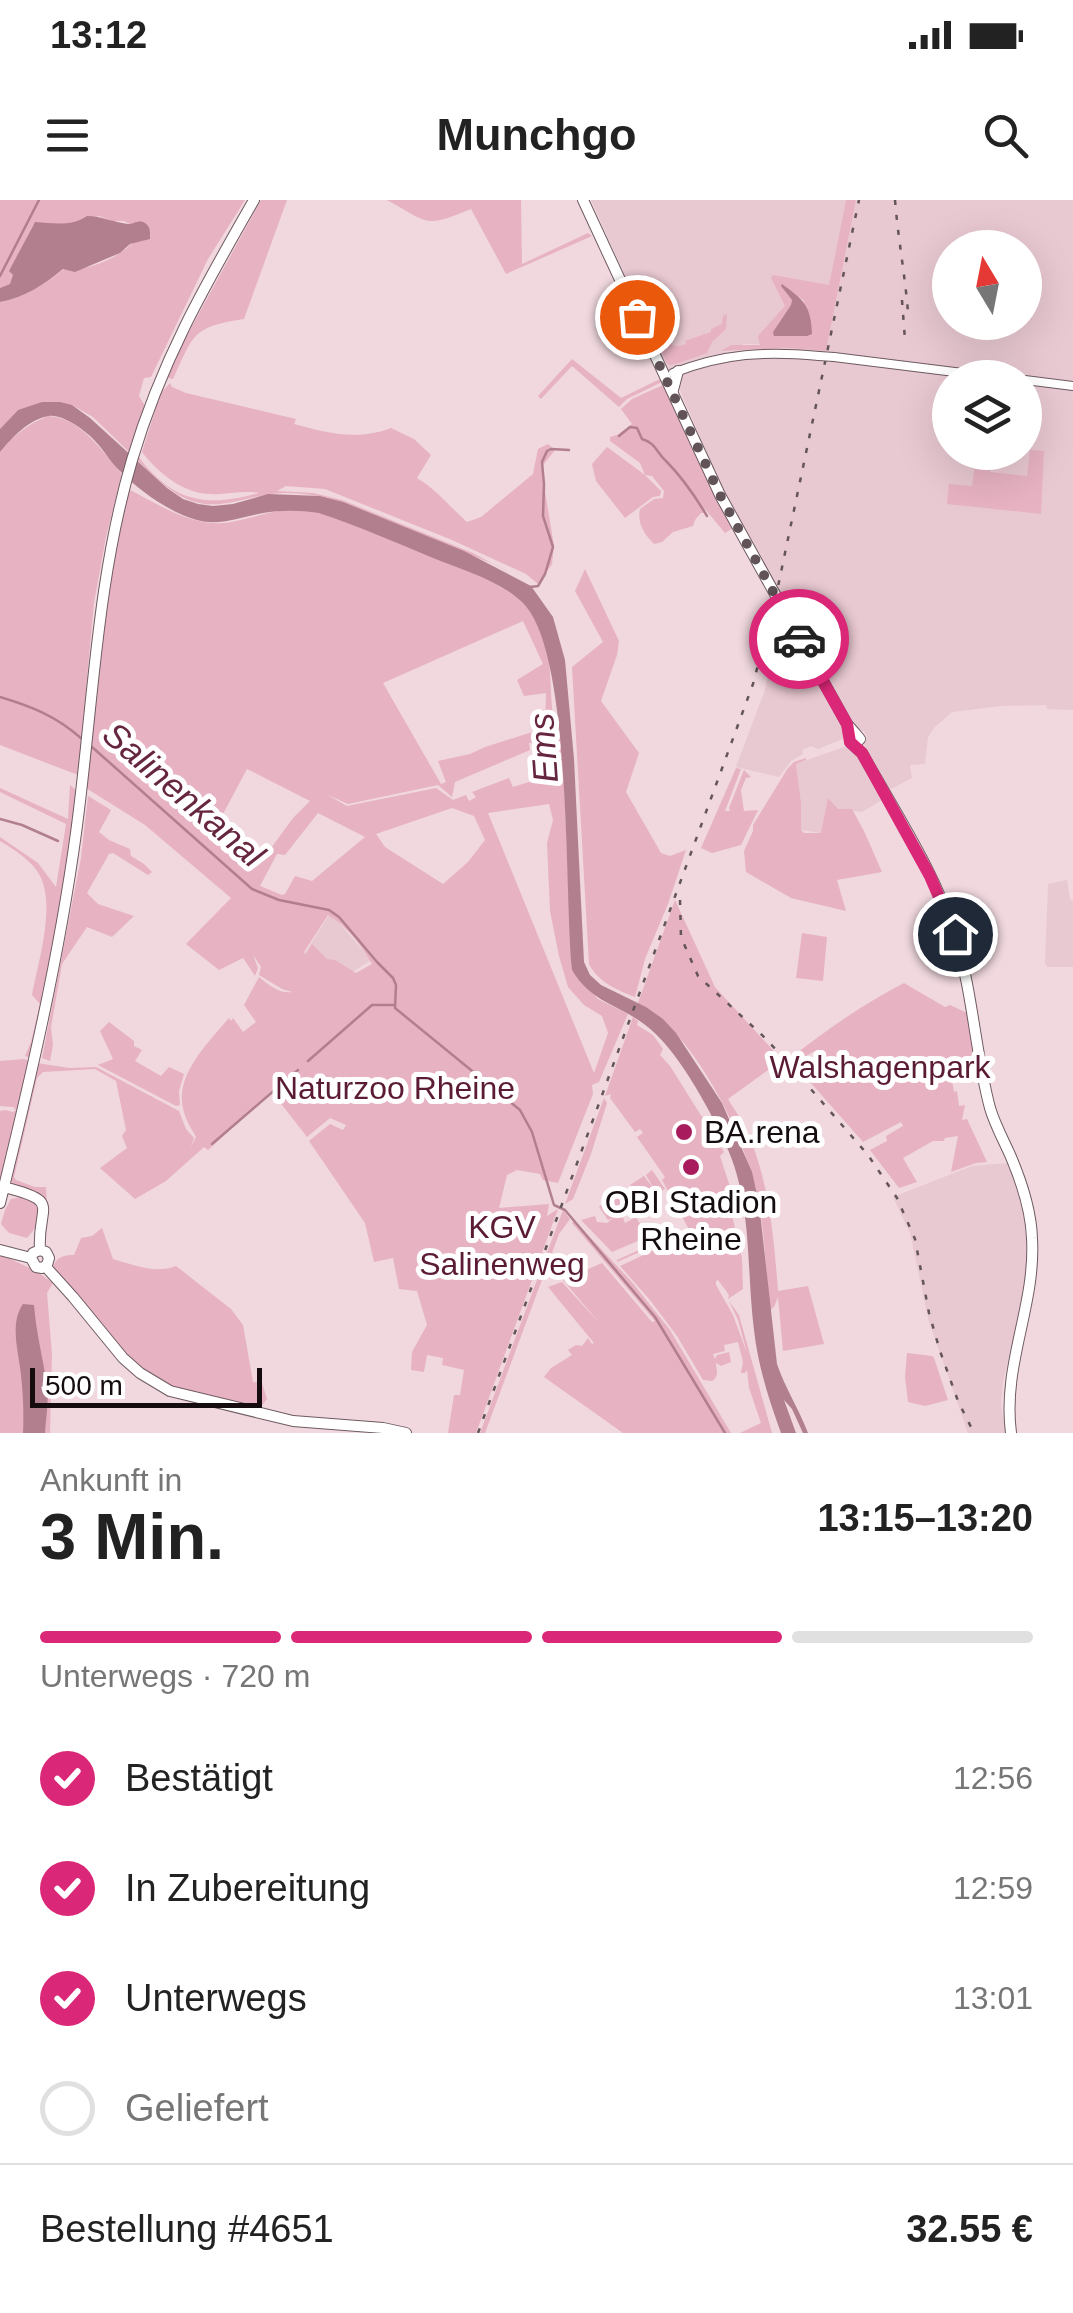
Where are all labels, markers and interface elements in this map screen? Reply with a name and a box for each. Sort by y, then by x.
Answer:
text: 13:12 [50,14,147,56]
icon: menu [40,108,95,163]
icon: search [978,108,1033,163]
text: Munchgo [437,109,636,160]
north arrow [932,230,1042,340]
map controls [932,230,1042,470]
pin [595,275,680,360]
icon: bag [610,290,665,345]
button: layers [932,360,1042,470]
courier [749,589,849,689]
icon: car [772,612,827,667]
water label: Ems [521,712,565,784]
water label: Salinenkanal [96,714,273,875]
pin [913,892,998,977]
icon: home [928,907,983,962]
park label: Walshagenpark [769,1049,992,1085]
park label: Naturzoo Rheine [275,1070,515,1106]
place label: BA.rena [704,1114,820,1150]
marker: BA.rena [673,1121,695,1143]
marker: OBI Stadion Rheine [680,1156,702,1178]
place label: OBI Stadion Rheine [605,1184,777,1257]
park label: KGV Salinenweg [419,1209,585,1282]
scale bar [30,1363,262,1408]
text: 500 m [45,1370,123,1401]
text: Ankunft in [40,1462,182,1498]
text: 13:15–13:20 [817,1497,1033,1539]
text: 3 Min. [40,1500,224,1573]
text: Unterwegs · 720 m [40,1658,310,1694]
icon: check [40,1751,95,1806]
text: Bestätigt [125,1757,273,1799]
text: 12:56 [953,1760,1033,1796]
icon: check [40,1861,95,1916]
text: In Zubereitung [125,1867,370,1909]
text: 12:59 [953,1870,1033,1906]
icon: check [40,1971,95,2026]
text: Unterwegs [125,1977,307,2019]
text: 13:01 [953,1980,1033,2016]
text: Geliefert [125,2087,269,2129]
text: Bestellung #4651 [40,2208,334,2250]
text: 32.55 € [906,2208,1033,2250]

